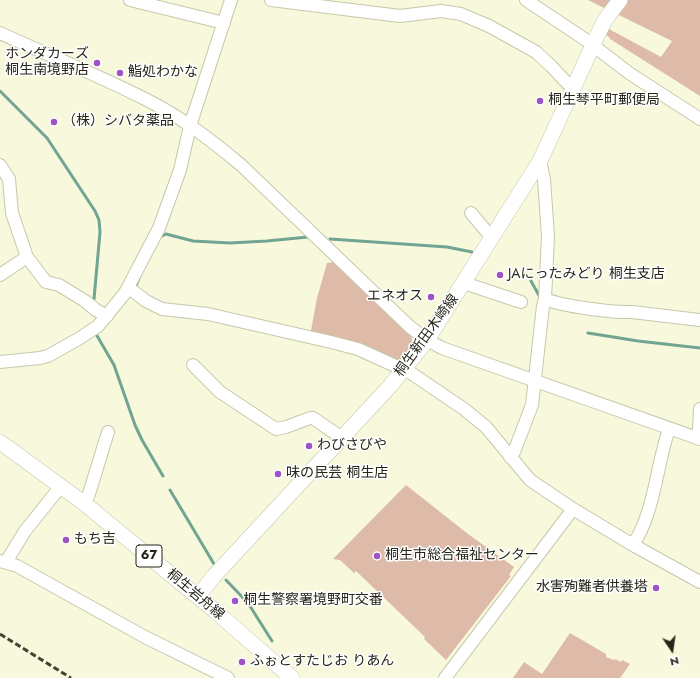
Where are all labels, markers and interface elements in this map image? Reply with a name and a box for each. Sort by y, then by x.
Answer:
place label: ホンダカーズ 桐生南境野店 [5,47,89,80]
marker: ホンダカーズ 桐生南境野店 [92,58,102,68]
place label: 鮨処わかな [128,65,198,81]
marker: 鮨処わかな [115,68,125,78]
place label: 桐生琴平町郵便局 [548,93,660,109]
marker: 桐生琴平町郵便局 [535,96,545,106]
place label: （株）シバタ薬品 [62,114,174,130]
marker: （株）シバタ薬品 [49,117,59,127]
place label: JAにったみどり 桐生支店 [508,267,665,283]
marker: JAにったみどり 桐生支店 [495,270,505,280]
place label: エネオス [367,289,423,305]
street label: 桐生新田木崎線 [391,291,463,381]
marker: エネオス [426,292,436,302]
place label: わびさびや [317,438,387,454]
marker: わびさびや [304,441,314,451]
place label: 味の民芸 桐生店 [286,466,388,482]
marker: 味の民芸 桐生店 [273,469,283,479]
place label: もち吉 [74,532,116,548]
marker: もち吉 [61,535,71,545]
road number: 67 [136,545,162,567]
place label: 桐生市総合福祉センター [385,548,539,564]
marker: 桐生市総合福祉センター [372,551,382,561]
street label: 桐生岩舟線 [163,566,227,624]
place label: 水害殉難者供養塔 [536,580,648,596]
marker: 水害殉難者供養塔 [651,583,661,593]
place label: 桐生警察署境野町交番 [243,593,383,609]
marker: 桐生警察署境野町交番 [230,596,240,606]
north arrow [652,630,692,670]
text: N [669,653,681,670]
place label: ふぉとすたじお りあん [250,654,394,670]
marker: ふぉとすたじお りあん [237,657,247,667]

